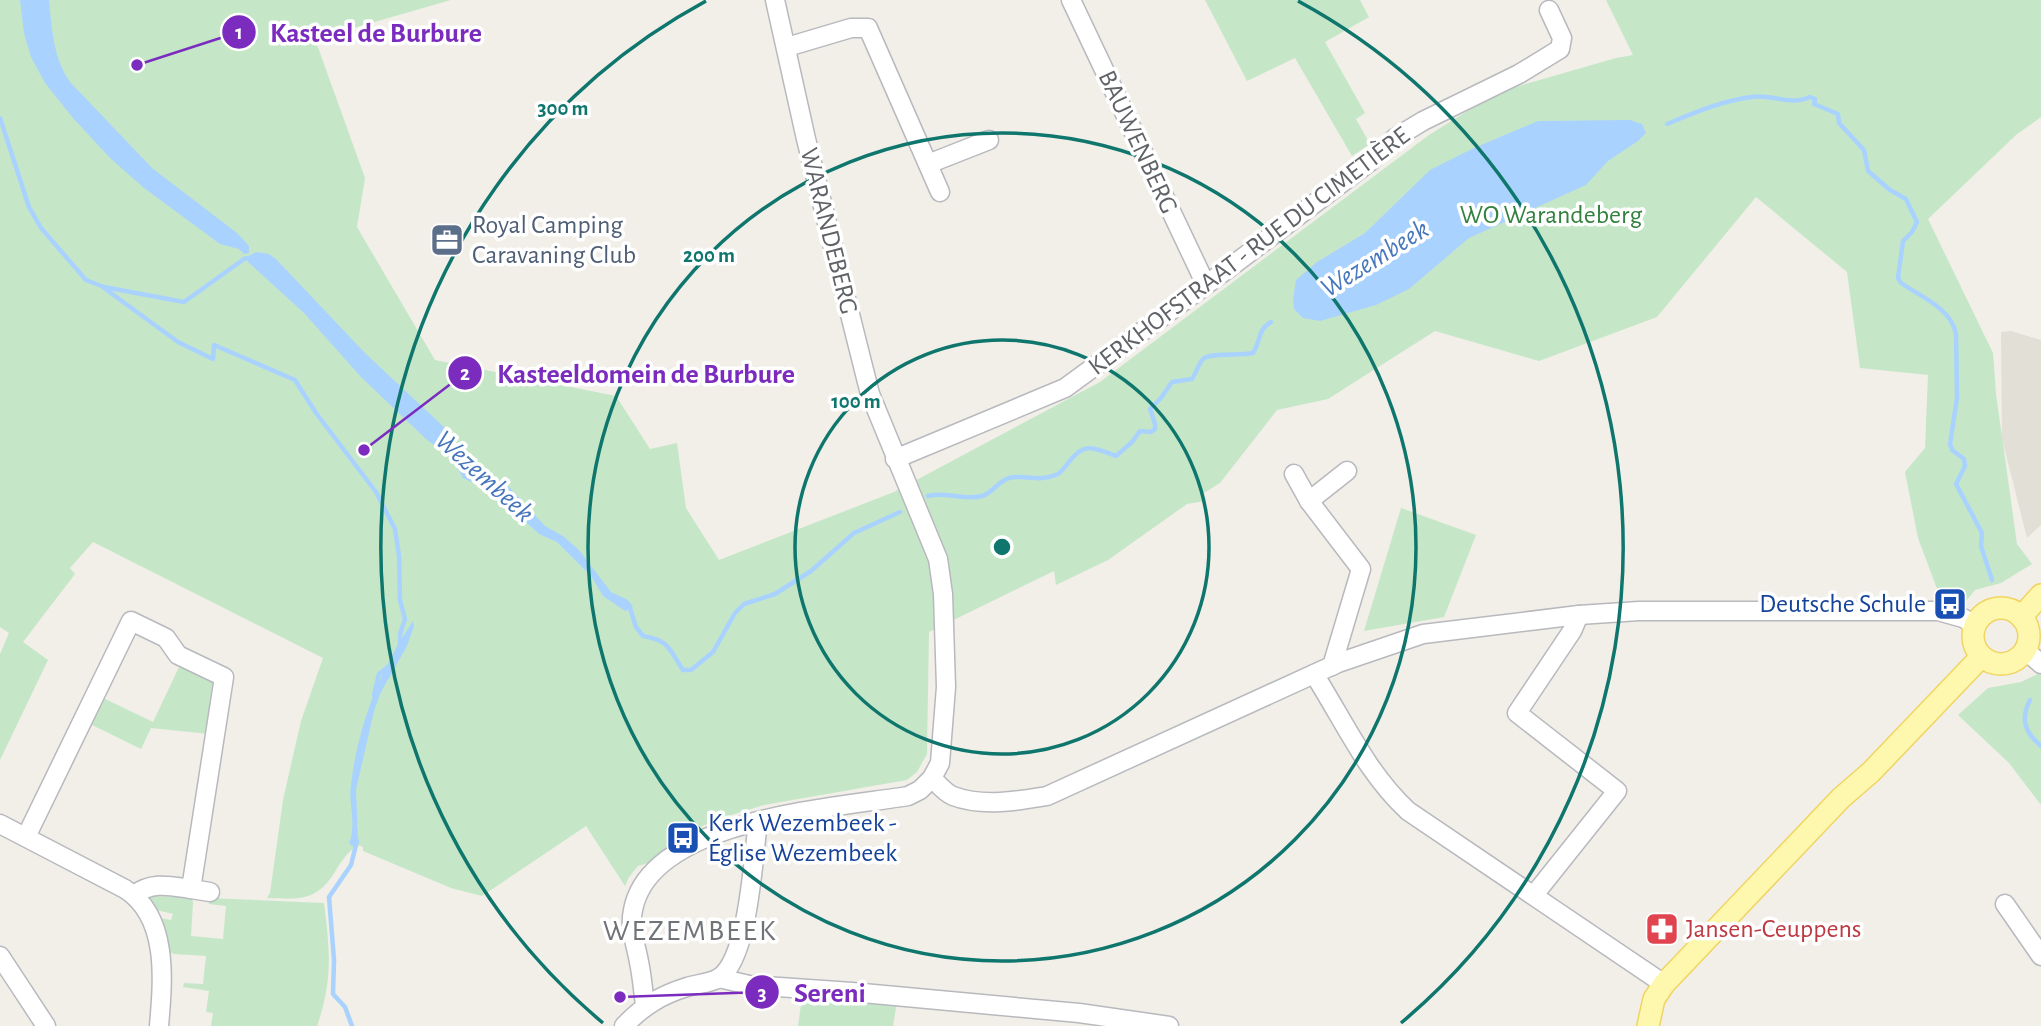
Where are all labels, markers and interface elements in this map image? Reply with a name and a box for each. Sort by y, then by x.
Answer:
callout: Kasteel de Burbure [221,8,496,57]
text: Kasteel de Burbure [270,20,482,48]
text: 1 [235,22,243,43]
street label: BAUWENBERG [1094,66,1182,218]
text: 300 m [537,98,589,119]
street label: KERKHOFSTRAAT - RUE DU CIMETIÈRE [1082,120,1414,380]
street label: WARANDEBERG [796,145,862,317]
park label: WO Warandeberg [1460,202,1643,228]
place label: Royal Camping Caravaning Club [472,212,636,268]
water label: Wezembeek [1316,215,1434,303]
office icon: Royal Camping Caravaning Club [428,221,466,259]
text: 200 m [683,245,735,266]
callout: Kasteeldomein de Burbure [447,348,809,397]
text: Kasteeldomein de Burbure [497,361,795,389]
text: 2 [460,363,470,384]
text: 100 m [831,391,881,412]
water label: Wezembeek [430,426,539,528]
centre of rings [990,535,1014,559]
bus stop icon: Deutsche Schule [1931,585,1969,623]
place label: Deutsche Schule [1759,591,1926,617]
place label: Kerk Wezembeek - Église Wezembeek [708,810,897,866]
bus stop icon: Kerk Wezembeek - Église Wezembeek [664,819,702,857]
pharmacy icon: Jansen-Ceuppens [1643,910,1681,948]
district label: WEZEMBEEK [603,916,777,946]
place label: Jansen-Ceuppens [1686,916,1861,942]
callout: Sereni [745,968,879,1017]
text: Sereni [794,980,866,1008]
text: 3 [757,983,767,1004]

